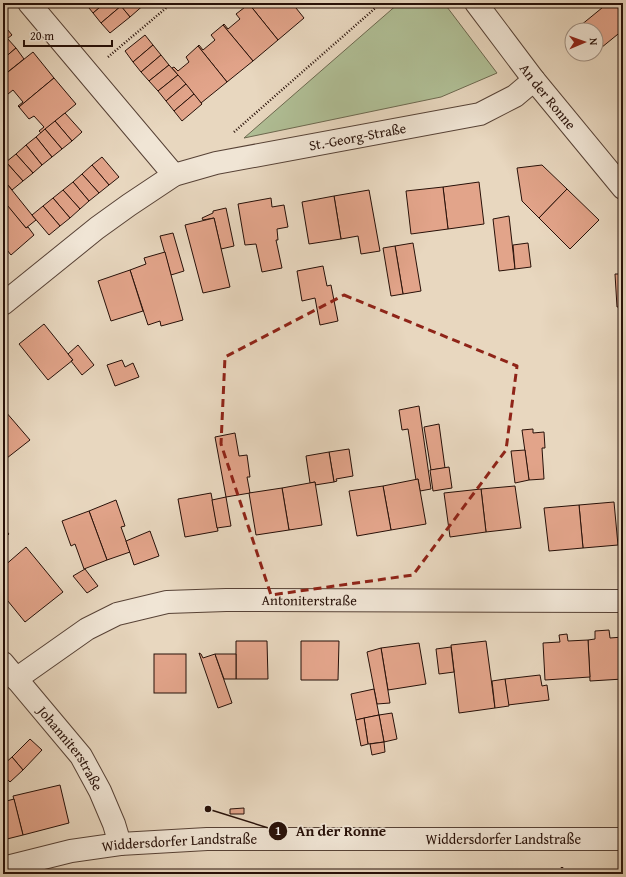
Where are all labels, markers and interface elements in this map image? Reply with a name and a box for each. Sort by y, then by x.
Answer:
scale bar [24,22,112,48]
north arrow [564,22,604,62]
text: 20 m [30,27,54,44]
text: N [586,38,602,46]
street label: An der Ronne [515,59,581,134]
street label: St.-Georg-Straße [307,118,408,156]
street label: Antoniterstraße [262,590,357,610]
street label: Johanniterstraße [32,700,108,794]
callout: An der Ronne [268,817,394,844]
text: An der Ronne [296,820,386,841]
text: 1 [275,822,281,839]
street label: Widdersdorfer Landstraße [100,829,257,856]
street label: Widdersdorfer Landstraße [426,829,581,849]

